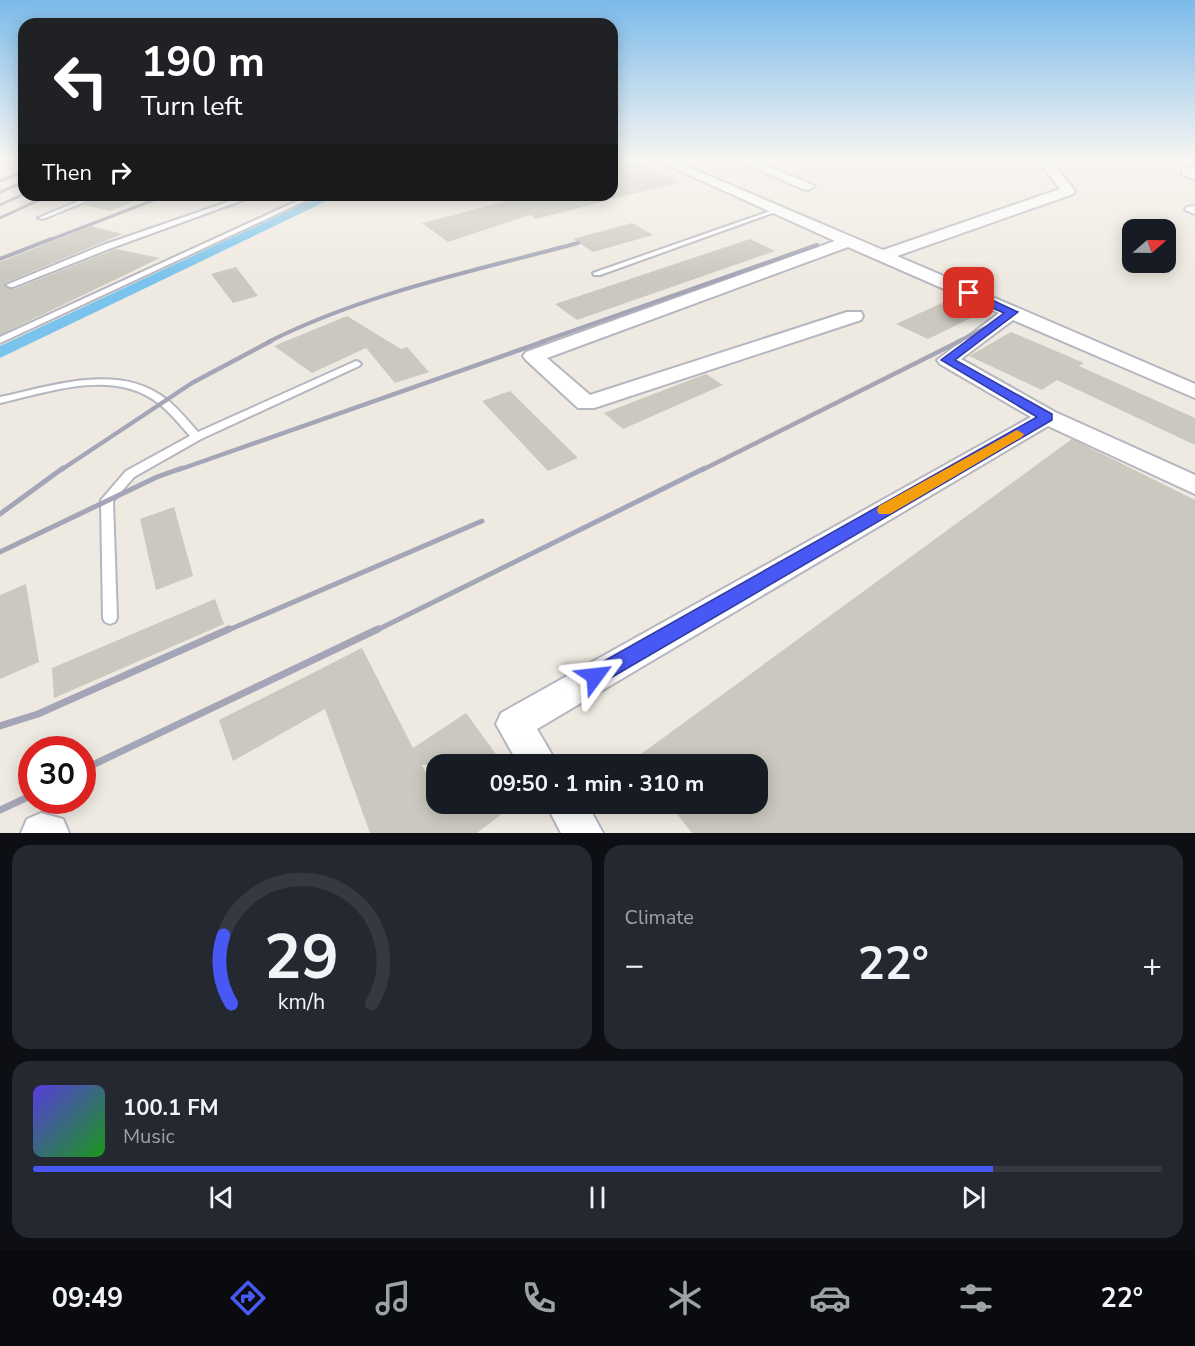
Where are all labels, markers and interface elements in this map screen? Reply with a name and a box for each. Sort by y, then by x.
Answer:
text: 190 m [141,34,265,91]
icon: left [42,42,120,120]
text: Turn left [141,88,242,125]
icon: right [104,156,137,189]
text: Then [42,158,92,188]
north arrow [1122,219,1176,273]
map controls [1122,219,1176,273]
pin [943,267,994,318]
icon: arrive [952,276,985,309]
position arrow [563,644,627,708]
speed limit sign: 30 [18,736,96,814]
text: 09:50 · 1 min · 310 m [490,769,704,799]
text: Climate [625,904,694,931]
text: 29 [264,915,339,1000]
text: 22° [858,934,929,995]
text: − [625,943,644,988]
text: + [1142,943,1162,988]
text: km/h [278,987,325,1017]
text: 100.1 FM [123,1093,219,1123]
text: Music [123,1123,175,1150]
icon: previous [205,1181,238,1214]
icon: pause [581,1181,614,1214]
icon: next [957,1181,990,1214]
icon: directions [227,1277,269,1319]
icon: music [372,1277,414,1319]
icon: phone [518,1277,560,1319]
icon: climate [664,1277,706,1319]
icon: car [809,1277,851,1319]
icon: filters [955,1277,997,1319]
text: 09:49 [52,1280,123,1317]
text: 22° [1100,1280,1143,1317]

